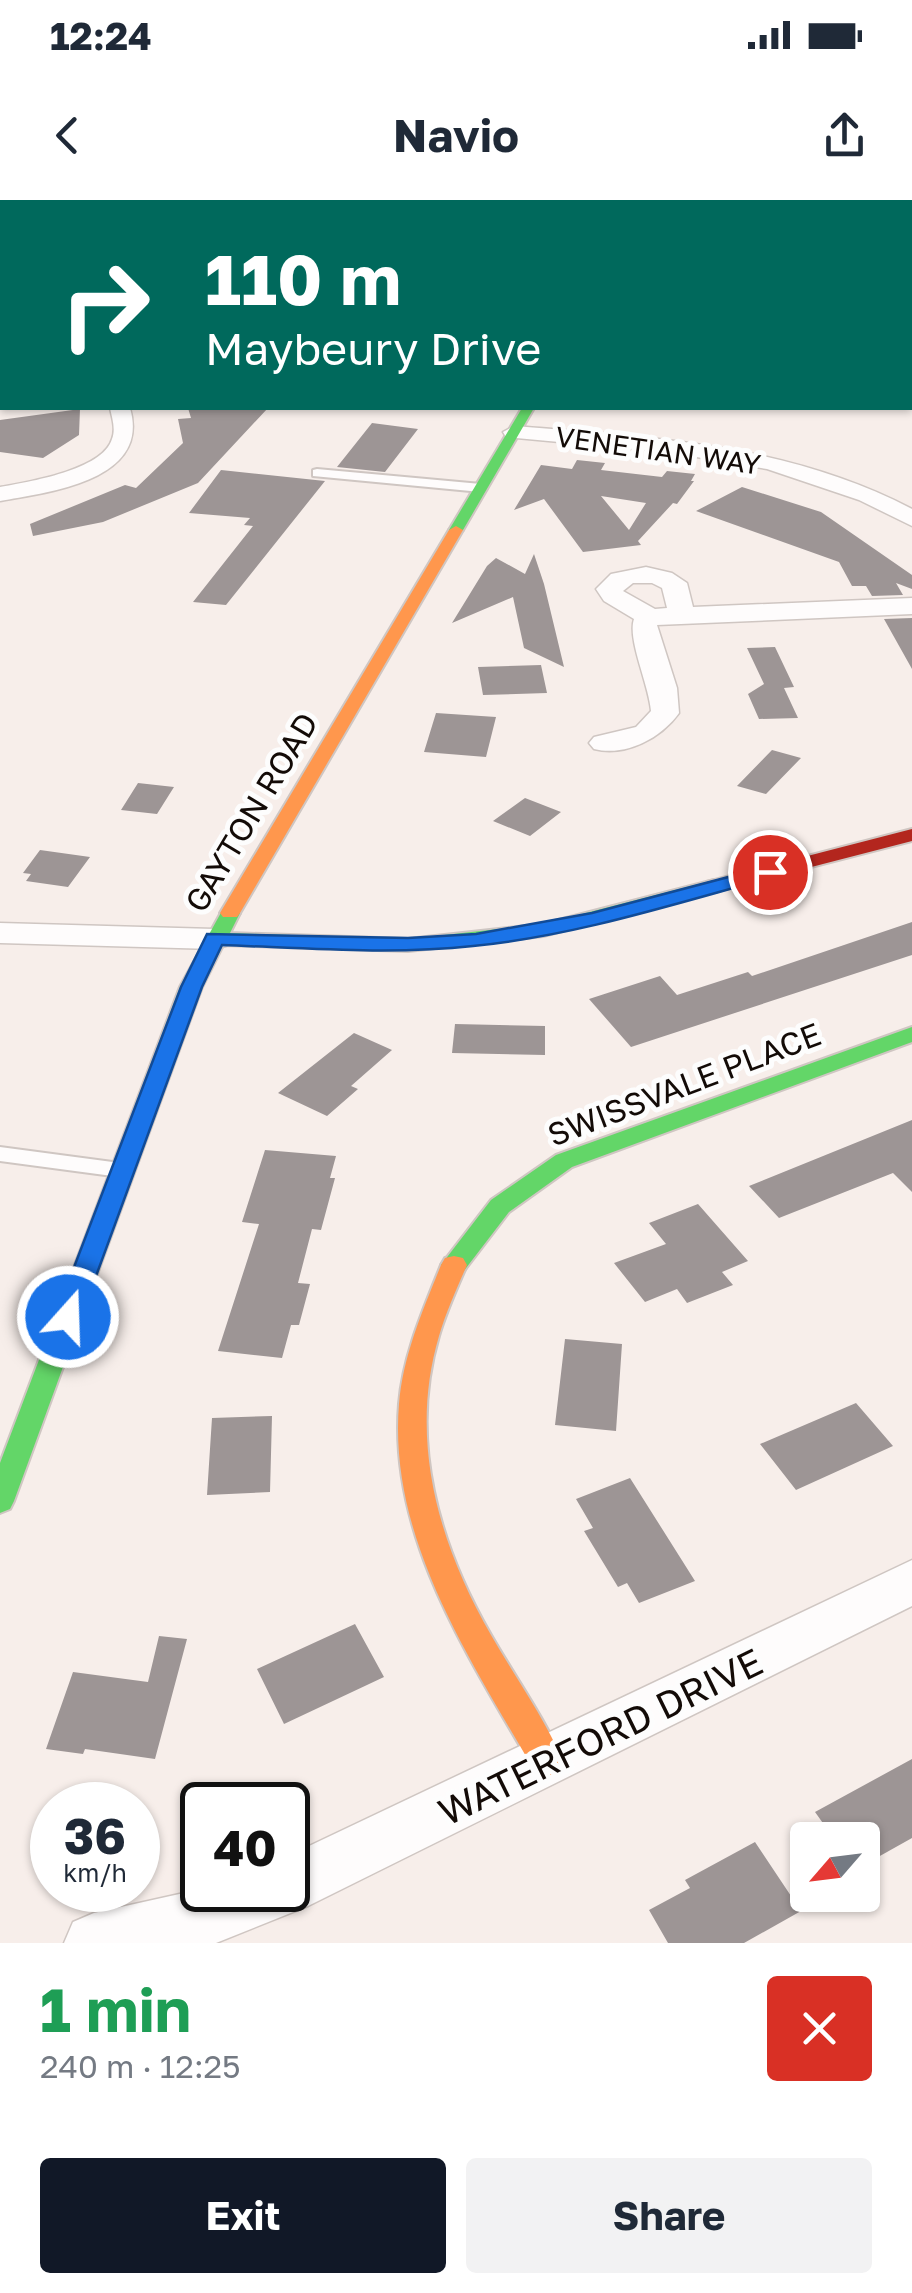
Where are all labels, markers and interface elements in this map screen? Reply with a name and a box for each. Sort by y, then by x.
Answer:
text: 12:24 [50,13,152,58]
icon: back [40,108,95,163]
text: Navio [393,108,519,162]
icon: share [817,108,872,163]
text: 110 m [205,236,401,320]
icon: right [40,240,170,370]
text: Maybeury Drive [205,321,541,375]
street label: VENETIAN WAY [553,419,763,481]
street label: GAYTON ROAD [177,706,325,918]
pin [728,830,813,915]
icon: arrive [743,845,798,900]
street label: SWISSVALE PLACE [542,1014,826,1154]
position arrow [16,1265,120,1369]
street label: WATERFORD DRIVE [431,1638,769,1834]
speed limit sign: 40 [180,1782,310,1912]
text: 36 [64,1805,126,1865]
north arrow [790,1822,880,1912]
map controls [790,1822,880,1912]
text: km/h [63,1857,127,1888]
text: 1 min [40,1973,191,2045]
button: close [767,1976,872,2081]
text: 240 m · 12:25 [40,2047,241,2085]
button: Exit [40,2158,446,2273]
button: Share [466,2158,872,2273]

